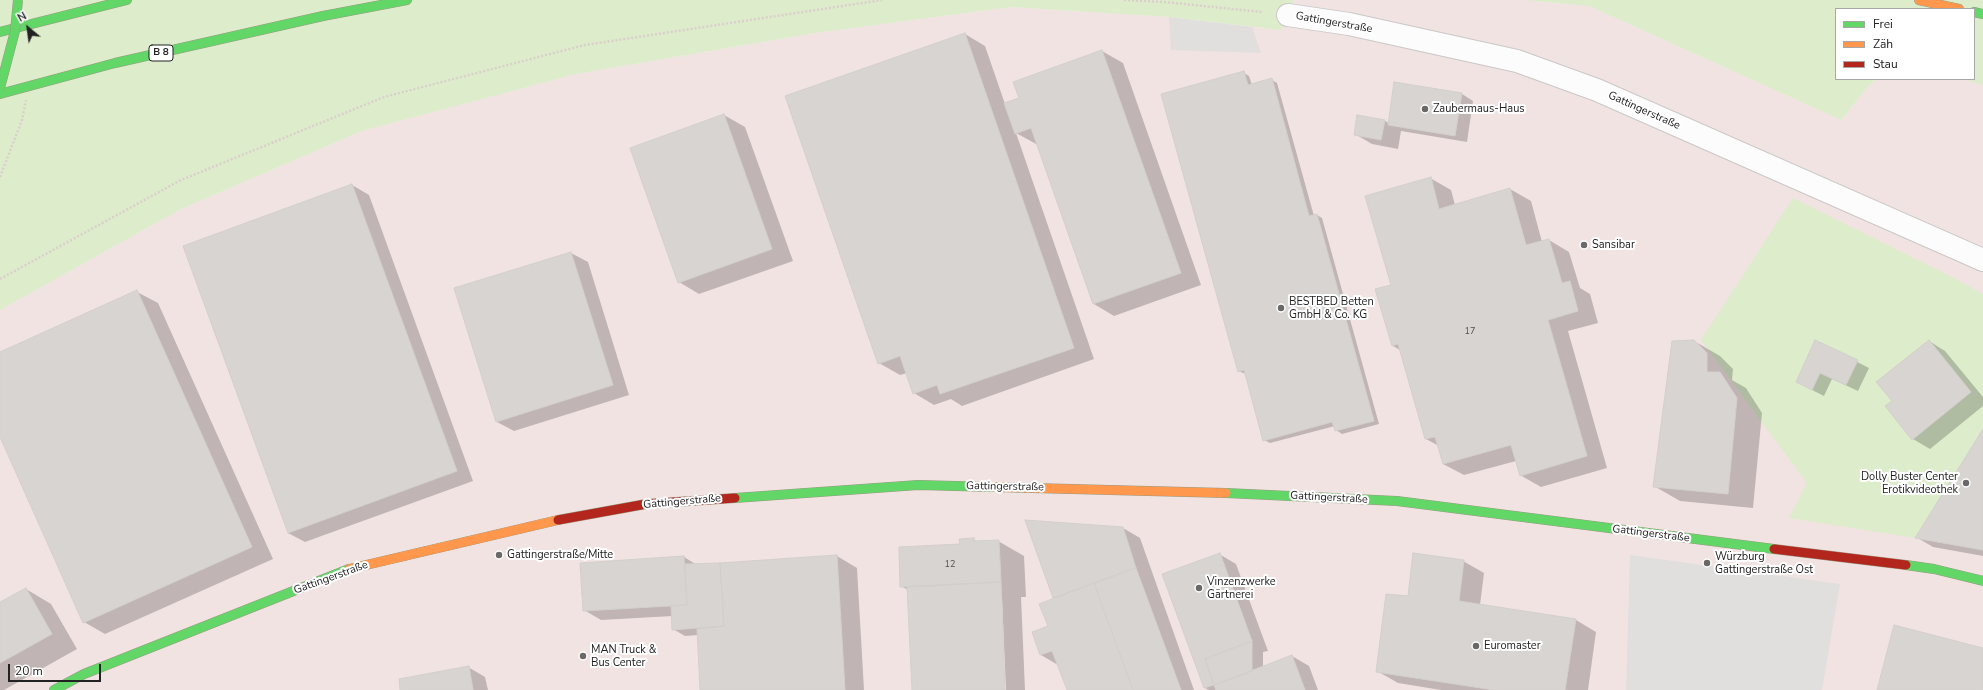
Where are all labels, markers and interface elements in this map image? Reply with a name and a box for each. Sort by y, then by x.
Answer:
north arrow [8,8,48,48]
legend [1835,8,1975,80]
text: N [15,9,29,26]
street label: Gattingerstraße [1295,10,1373,36]
text: Frei [1873,16,1893,32]
text: Zäh [1873,36,1893,52]
road number: B 8 [149,45,173,61]
text: Stau [1873,56,1898,72]
street label: Gattingerstraße [1606,89,1682,133]
place label: Zaubermaus-Haus [1433,102,1525,116]
marker: Zaubermaus-Haus [1420,104,1430,114]
place label: Sansibar [1592,238,1635,252]
marker: Sansibar [1579,240,1589,250]
place label: BESTBED Betten GmbH & Co. KG [1289,295,1374,321]
marker: BESTBED Betten GmbH & Co. KG [1276,303,1286,313]
house number: 17 [1465,327,1475,337]
place label: Dolly Buster Center Erotikvideothek [1861,470,1958,496]
marker: Dolly Buster Center Erotikvideothek [1961,478,1971,488]
street label: Gattingerstraße [966,480,1044,494]
street label: Gattingerstraße [1290,489,1368,507]
street label: Gattingerstraße [643,492,721,512]
street label: Gattingerstraße [1612,523,1690,545]
place label: Gattingerstraße/Mitte [507,548,613,562]
marker: Gattingerstraße/Mitte [494,550,504,560]
place label: Würzburg Gattingerstraße Ost [1715,550,1813,576]
street label: Gattingerstraße [292,558,370,598]
marker: Würzburg Gattingerstraße Ost [1702,558,1712,568]
house number: 12 [945,560,955,570]
place label: Vinzenzwerke Gärtnerei [1207,575,1276,601]
marker: Vinzenzwerke Gärtnerei [1194,583,1204,593]
place label: Euromaster [1484,639,1541,653]
marker: Euromaster [1471,641,1481,651]
place label: MAN Truck & Bus Center [591,643,656,669]
marker: MAN Truck & Bus Center [578,651,588,661]
scale bar [10,656,103,682]
text: 20 m [15,663,43,679]

